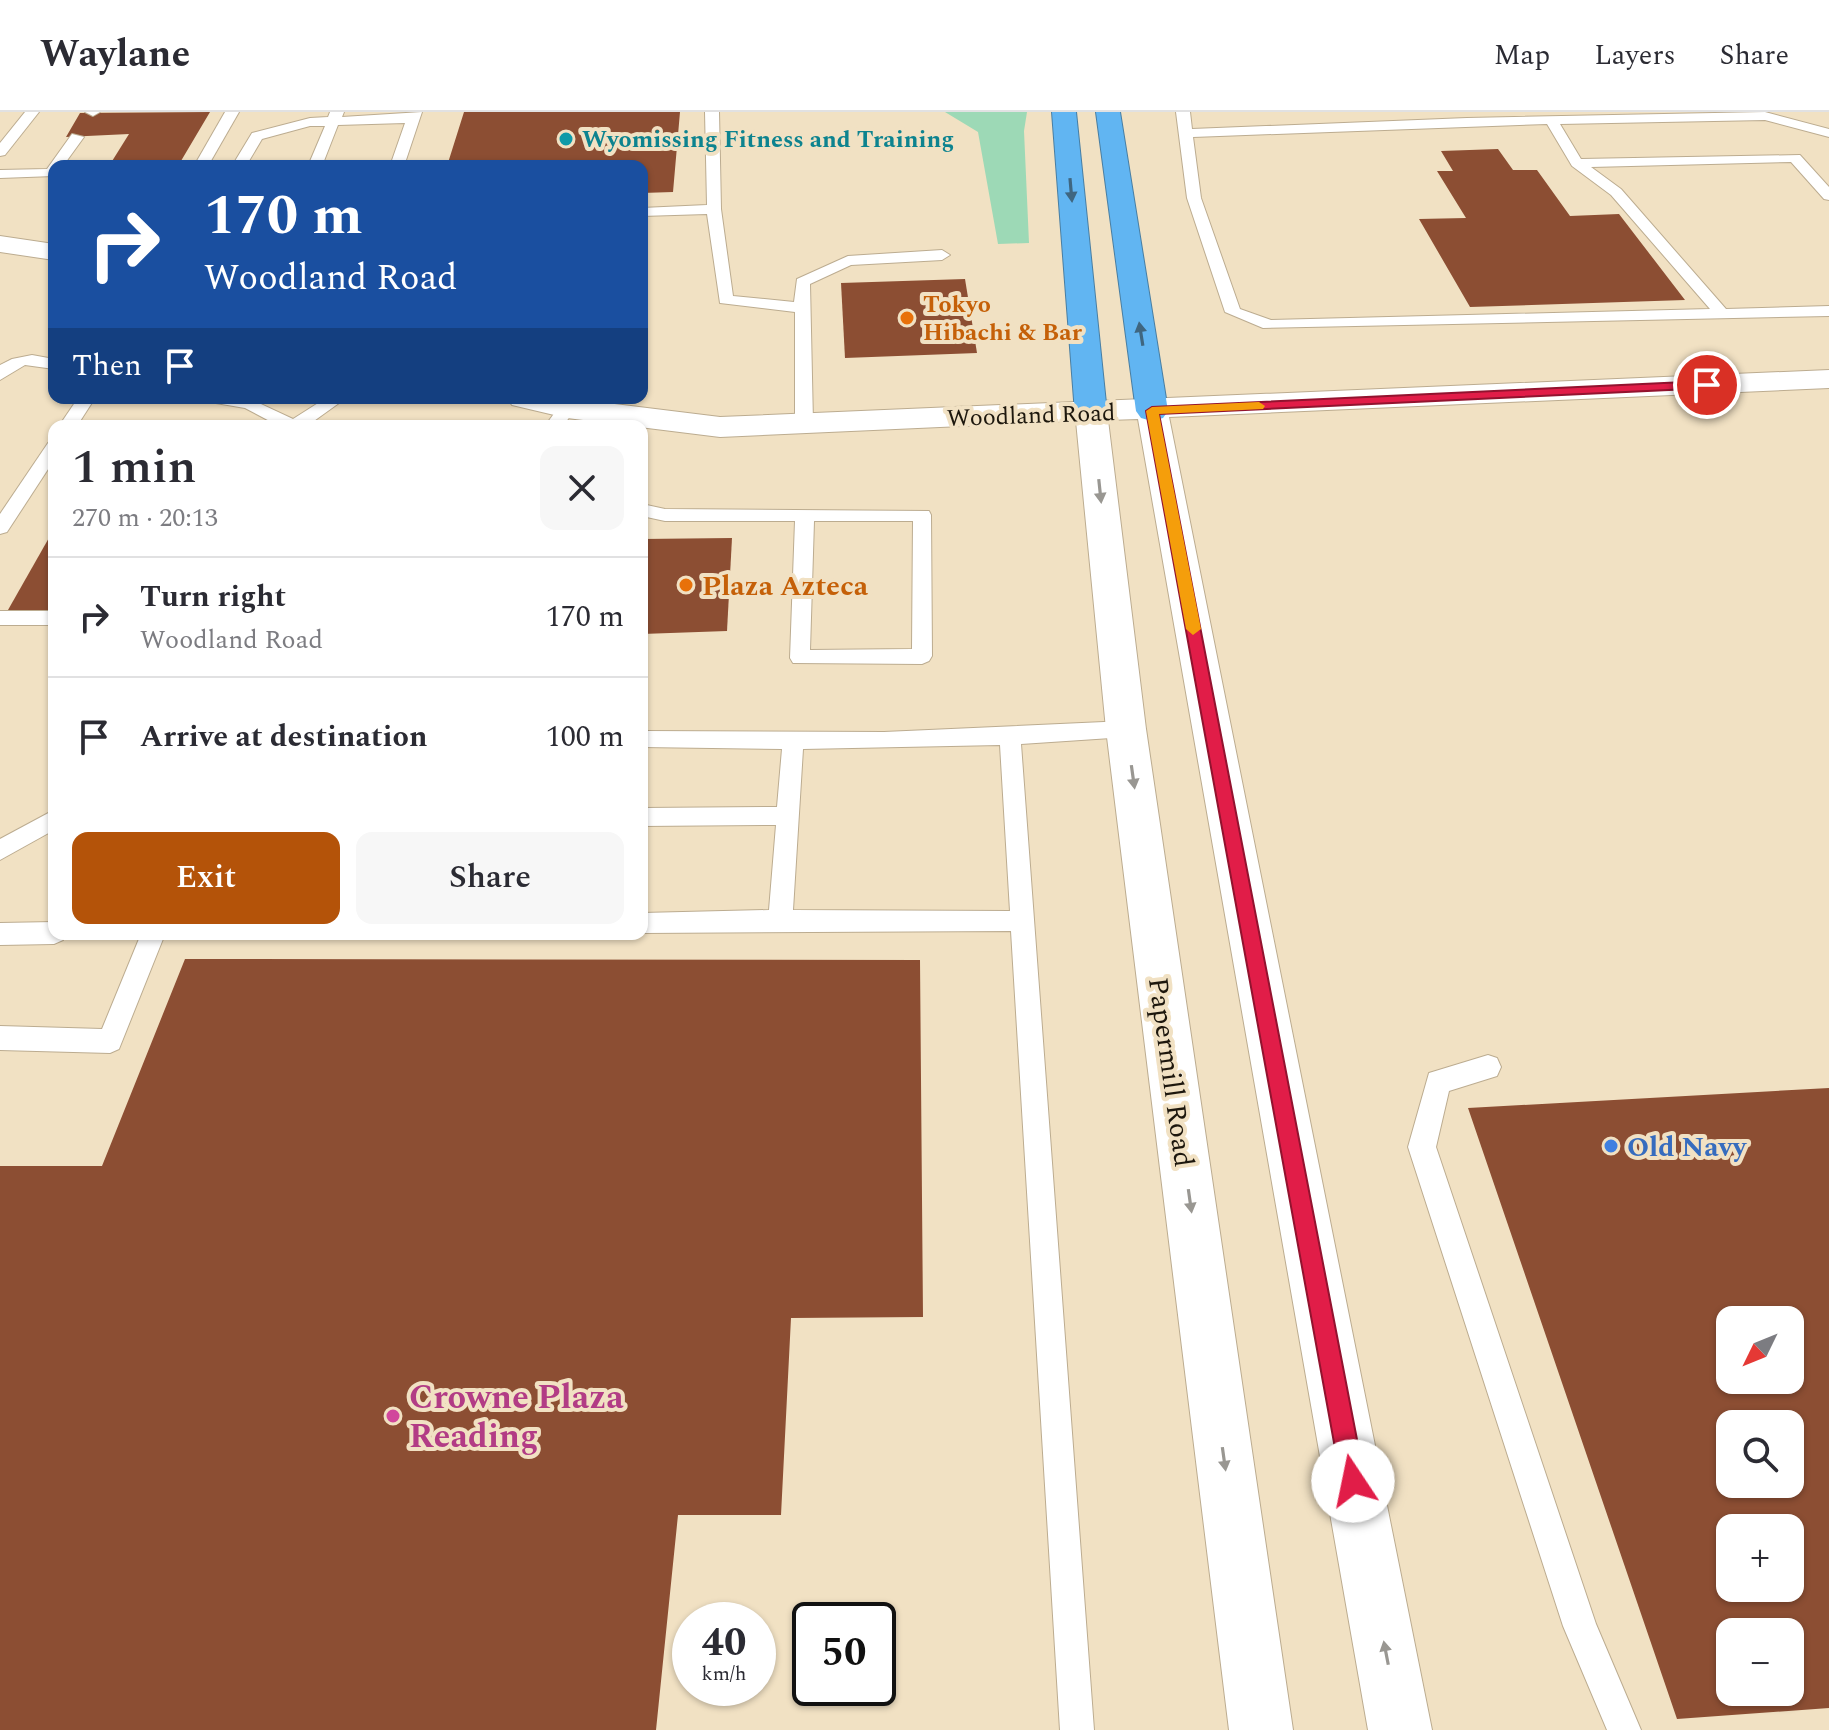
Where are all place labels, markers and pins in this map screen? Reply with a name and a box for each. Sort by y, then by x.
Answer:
place label: Wyomissing Fitness and Training [582,122,954,158]
marker: Wyomissing Fitness and Training [557,130,575,148]
place label: Tokyo Hibachi & Bar [923,287,1083,351]
marker: Tokyo Hibachi & Bar [898,309,916,327]
pin [1673,351,1741,419]
place label: Plaza Azteca [702,565,869,608]
marker: Plaza Azteca [677,576,695,594]
place label: Old Navy [1627,1126,1748,1169]
marker: Old Navy [1602,1137,1620,1155]
place label: Crowne Plaza Reading [409,1372,624,1463]
marker: Crowne Plaza Reading [384,1407,402,1425]

